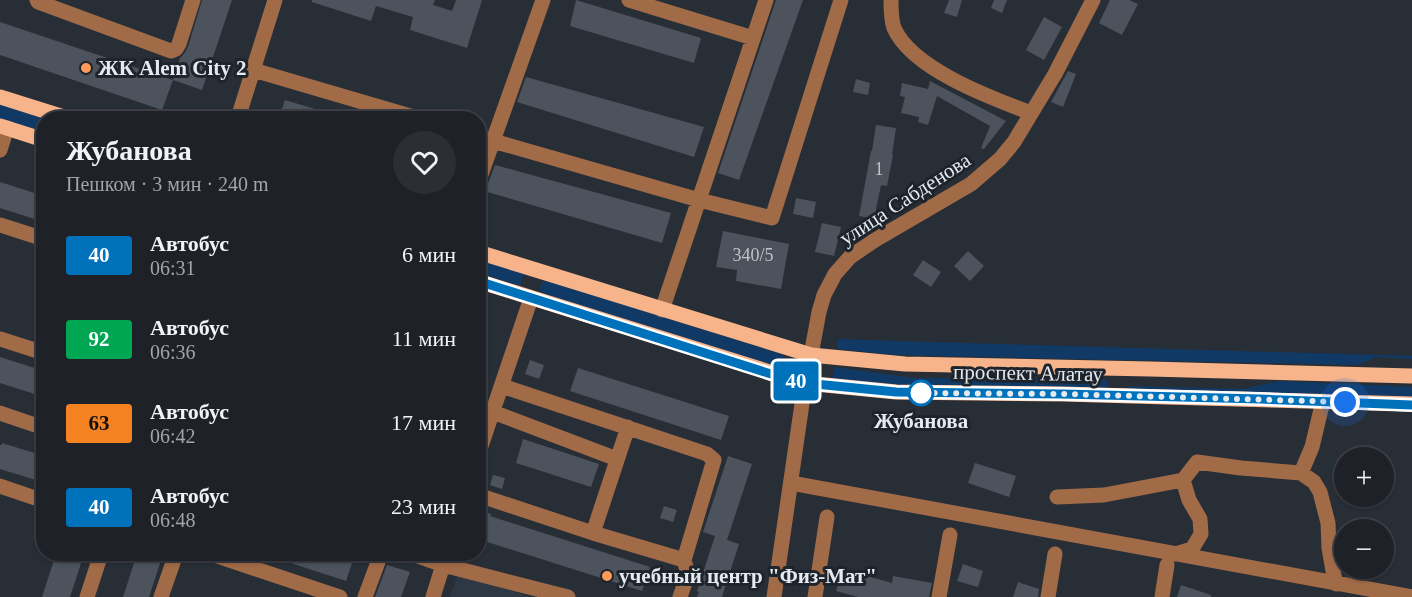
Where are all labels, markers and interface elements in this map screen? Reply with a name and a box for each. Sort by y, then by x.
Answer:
place label: ЖК Alem City 2 [98,56,247,80]
marker: ЖК Alem City 2 [79,61,93,75]
button: heart [393,131,456,194]
text: Жубанова [66,135,192,166]
street label: улица Сабденова [835,147,976,250]
house number: 1 [875,159,884,179]
text: Пешком · 3 мин · 240 m [66,173,269,195]
text: Автобус [150,231,229,256]
text: 6 мин [402,242,456,267]
text: 40 [89,243,110,267]
house number: 340/5 [732,245,774,265]
text: 06:31 [150,257,196,279]
text: Автобус [150,315,229,340]
text: 11 мин [392,326,456,351]
text: 92 [89,327,110,351]
text: 06:36 [150,341,196,363]
street label: проспект Алатау [953,360,1103,386]
line badge: 40 [769,362,823,400]
text: 40 [786,369,807,393]
marker: Жубанова [908,380,934,406]
your location [1330,387,1360,417]
text: Автобус [150,399,229,424]
place label: Жубанова [874,409,969,433]
text: 17 мин [391,410,456,435]
text: 63 [89,411,110,435]
text: 06:42 [150,425,196,447]
map controls [1334,447,1394,579]
button: + [1334,447,1394,507]
text: Автобус [150,483,229,508]
text: 23 мин [391,494,456,519]
text: 40 [89,495,110,519]
text: 06:48 [150,509,196,531]
button: − [1334,519,1394,579]
place label: учебный центр "Физ-Мат" [619,564,877,588]
marker: учебный центр "Физ-Мат" [600,569,614,583]

